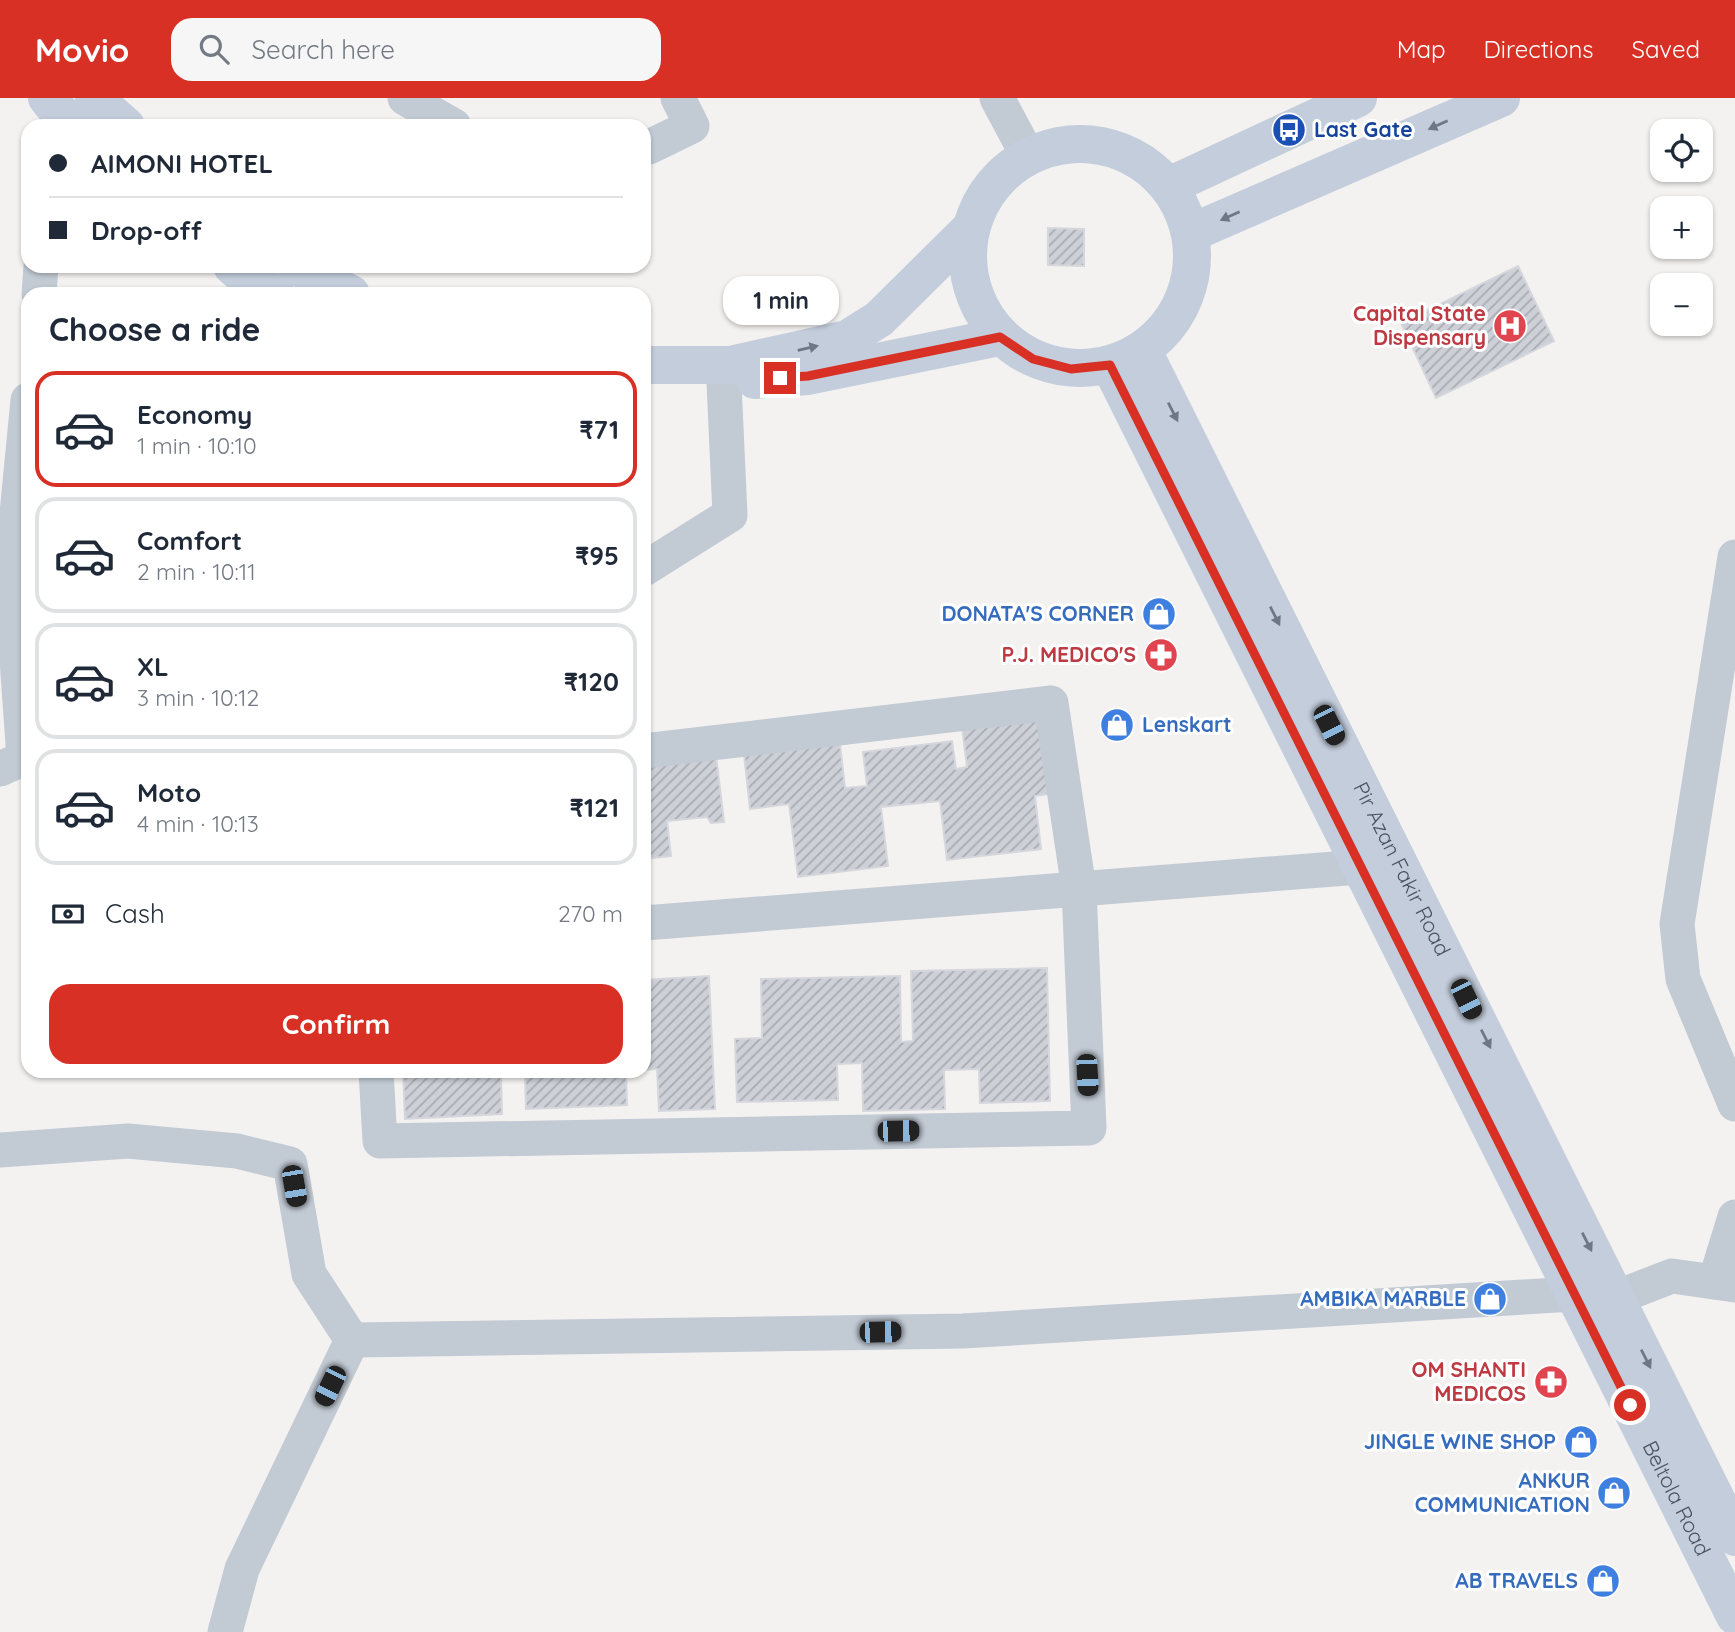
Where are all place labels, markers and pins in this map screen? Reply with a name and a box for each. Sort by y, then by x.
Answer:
bus stop icon: Last Gate [1270,111,1308,149]
place label: Last Gate [1314,116,1413,142]
place label: Capital State Dispensary [1353,300,1486,350]
hospital icon: Capital State Dispensary [1491,307,1529,345]
shop icon: DONATA'S CORNER [1140,595,1178,633]
place label: DONATA'S CORNER [941,600,1134,626]
pharmacy icon: P.J. MEDICO'S [1142,636,1180,674]
place label: P.J. MEDICO'S [1001,641,1136,667]
shop icon: Lenskart [1098,706,1136,744]
place label: Lenskart [1142,711,1232,737]
shop icon: AMBIKA MARBLE [1471,1280,1509,1318]
place label: AMBIKA MARBLE [1300,1285,1466,1311]
place label: OM SHANTI MEDICOS [1412,1356,1526,1406]
pharmacy icon: OM SHANTI MEDICOS [1532,1363,1570,1401]
shop icon: JINGLE WINE SHOP [1562,1423,1600,1461]
place label: JINGLE WINE SHOP [1364,1428,1556,1454]
place label: ANKUR COMMUNICATION [1415,1467,1590,1517]
shop icon: ANKUR COMMUNICATION [1595,1474,1633,1512]
shop icon: AB TRAVELS [1584,1562,1622,1600]
place label: AB TRAVELS [1455,1567,1578,1593]

